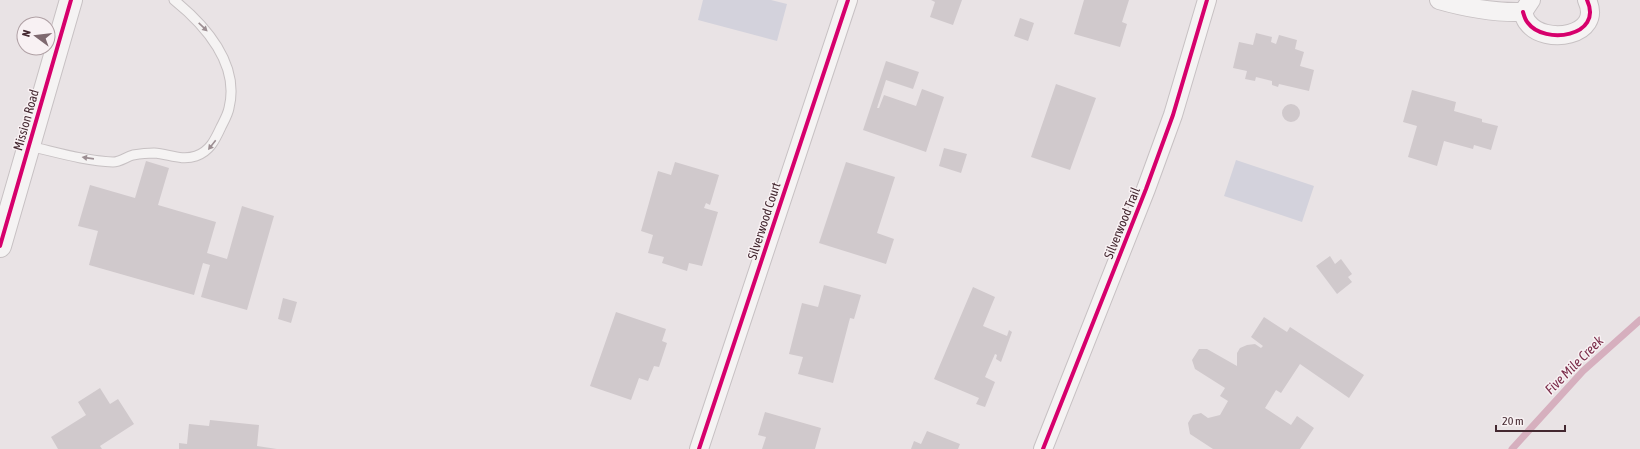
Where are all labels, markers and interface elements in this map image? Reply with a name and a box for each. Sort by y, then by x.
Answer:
north arrow [16,16,56,56]
one-way arrow [198,22,207,31]
text: N [20,29,33,38]
street label: Mission Road [10,88,42,152]
one-way arrow [207,139,216,150]
one-way arrow [82,155,94,161]
street label: Silverwood Court [744,180,784,261]
street label: Silverwood Trail [1101,185,1143,261]
water label: Five Mile Creek [1542,332,1607,397]
scale bar [1496,407,1565,433]
text: 20 m [1502,414,1524,428]

